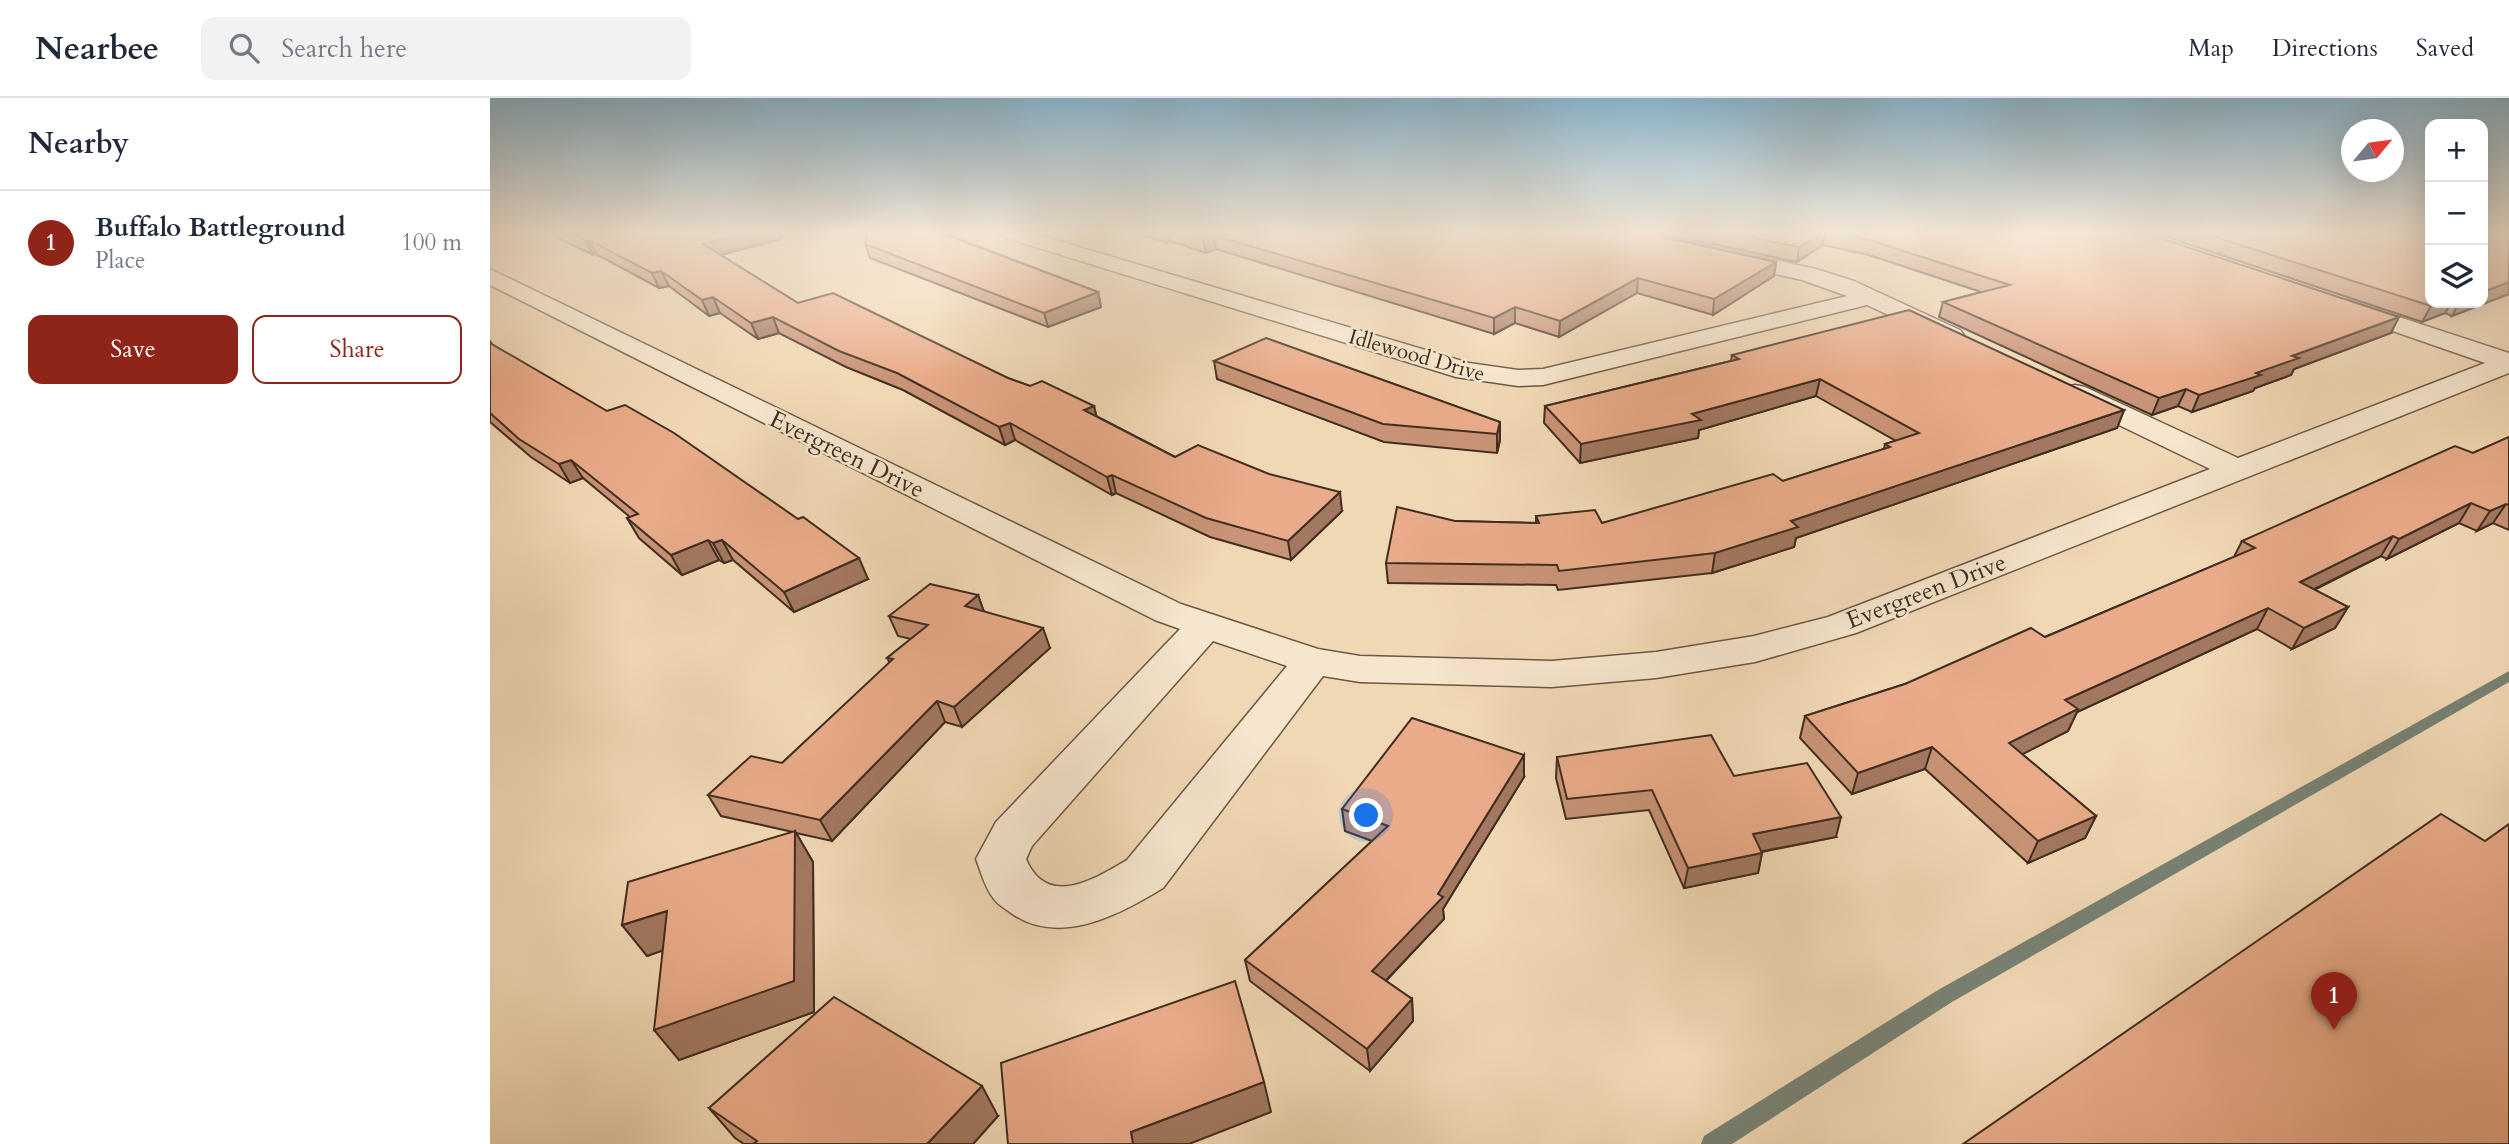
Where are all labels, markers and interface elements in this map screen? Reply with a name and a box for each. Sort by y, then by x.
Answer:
search box [201,17,691,80]
text: Nearbee [35,26,159,71]
icon: search [225,29,263,67]
text: Search here [281,31,407,66]
text: Map [2188,32,2234,65]
text: Directions [2272,32,2378,65]
text: Saved [2416,32,2474,65]
north arrow [2341,119,2404,182]
map controls [2425,119,2488,308]
button: + [2425,119,2488,182]
text: Nearby [28,123,129,164]
button: − [2425,182,2488,245]
text: Buffalo Battleground [95,210,346,245]
text: 1 [45,227,57,258]
text: 100 m [401,227,462,258]
text: Place [95,245,145,276]
button: layers [2425,245,2488,308]
button: Save [28,315,238,384]
button: Share [252,315,462,384]
street label: Idlewood Drive [1345,322,1488,389]
street label: Evergreen Drive [764,403,930,506]
street label: Evergreen Drive [1841,546,2011,637]
your location [1349,798,1383,832]
pin: 1 [2311,972,2357,1030]

